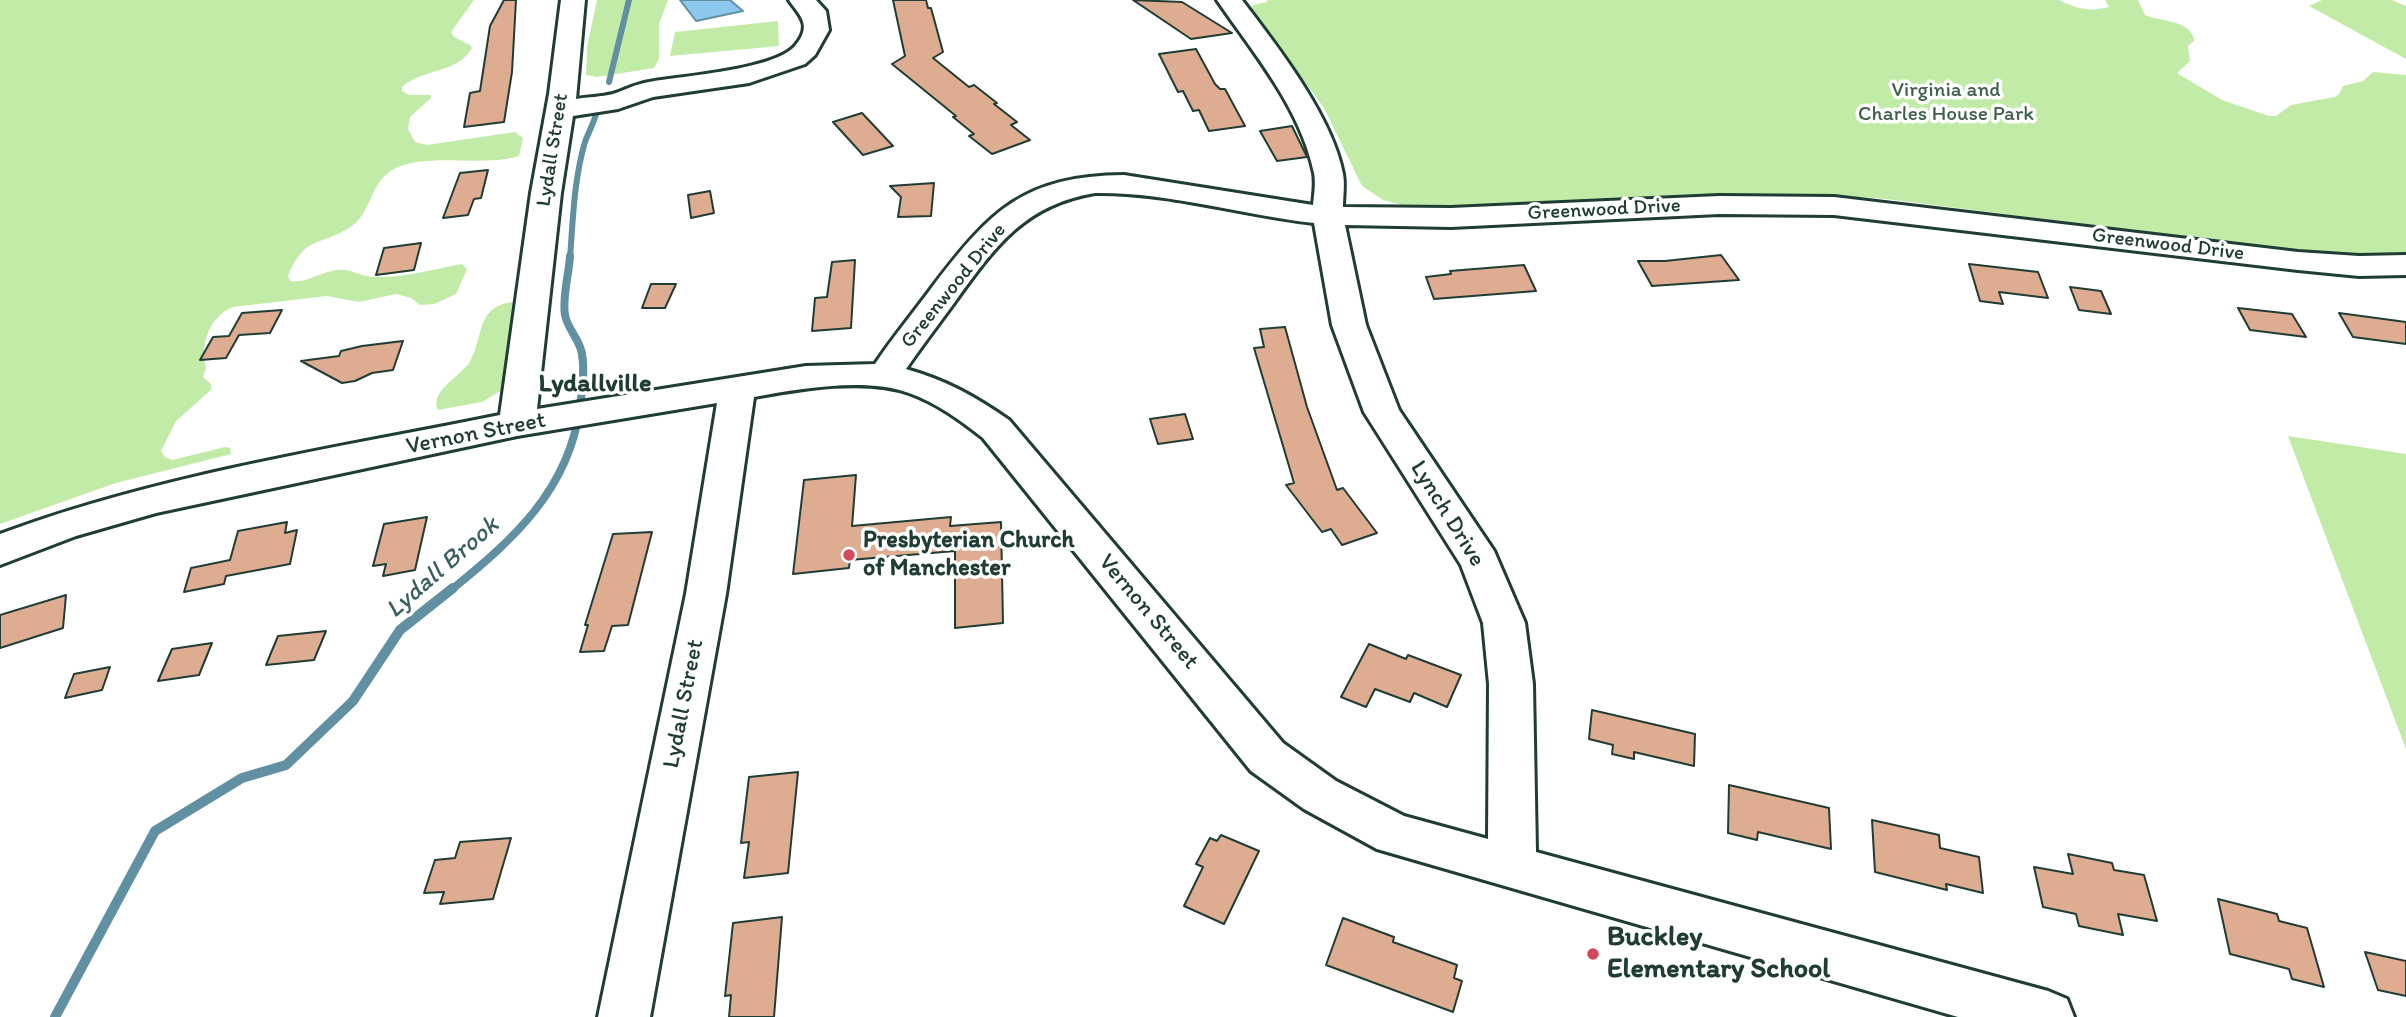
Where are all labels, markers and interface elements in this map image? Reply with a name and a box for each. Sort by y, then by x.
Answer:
park label: Virginia and Charles House Park [1858,78,2034,128]
street label: Lydall Street [532,92,574,208]
street label: Greenwood Drive [1527,193,1681,227]
street label: Greenwood Drive [896,218,1012,354]
street label: Greenwood Drive [2090,223,2246,267]
district label: Lydallville [539,368,651,400]
street label: Vernon Street [404,406,548,462]
street label: Lynch Drive [1403,456,1491,572]
water label: Lydall Brook [380,510,506,626]
place label: Presbyterian Church of Manchester [863,527,1074,583]
marker: Presbyterian Church of Manchester [841,547,857,563]
street label: Vernon Street [1091,549,1205,675]
street label: Lydall Street [657,637,711,771]
place label: Buckley Elementary School [1607,921,1830,987]
marker: Buckley Elementary School [1585,946,1601,962]

